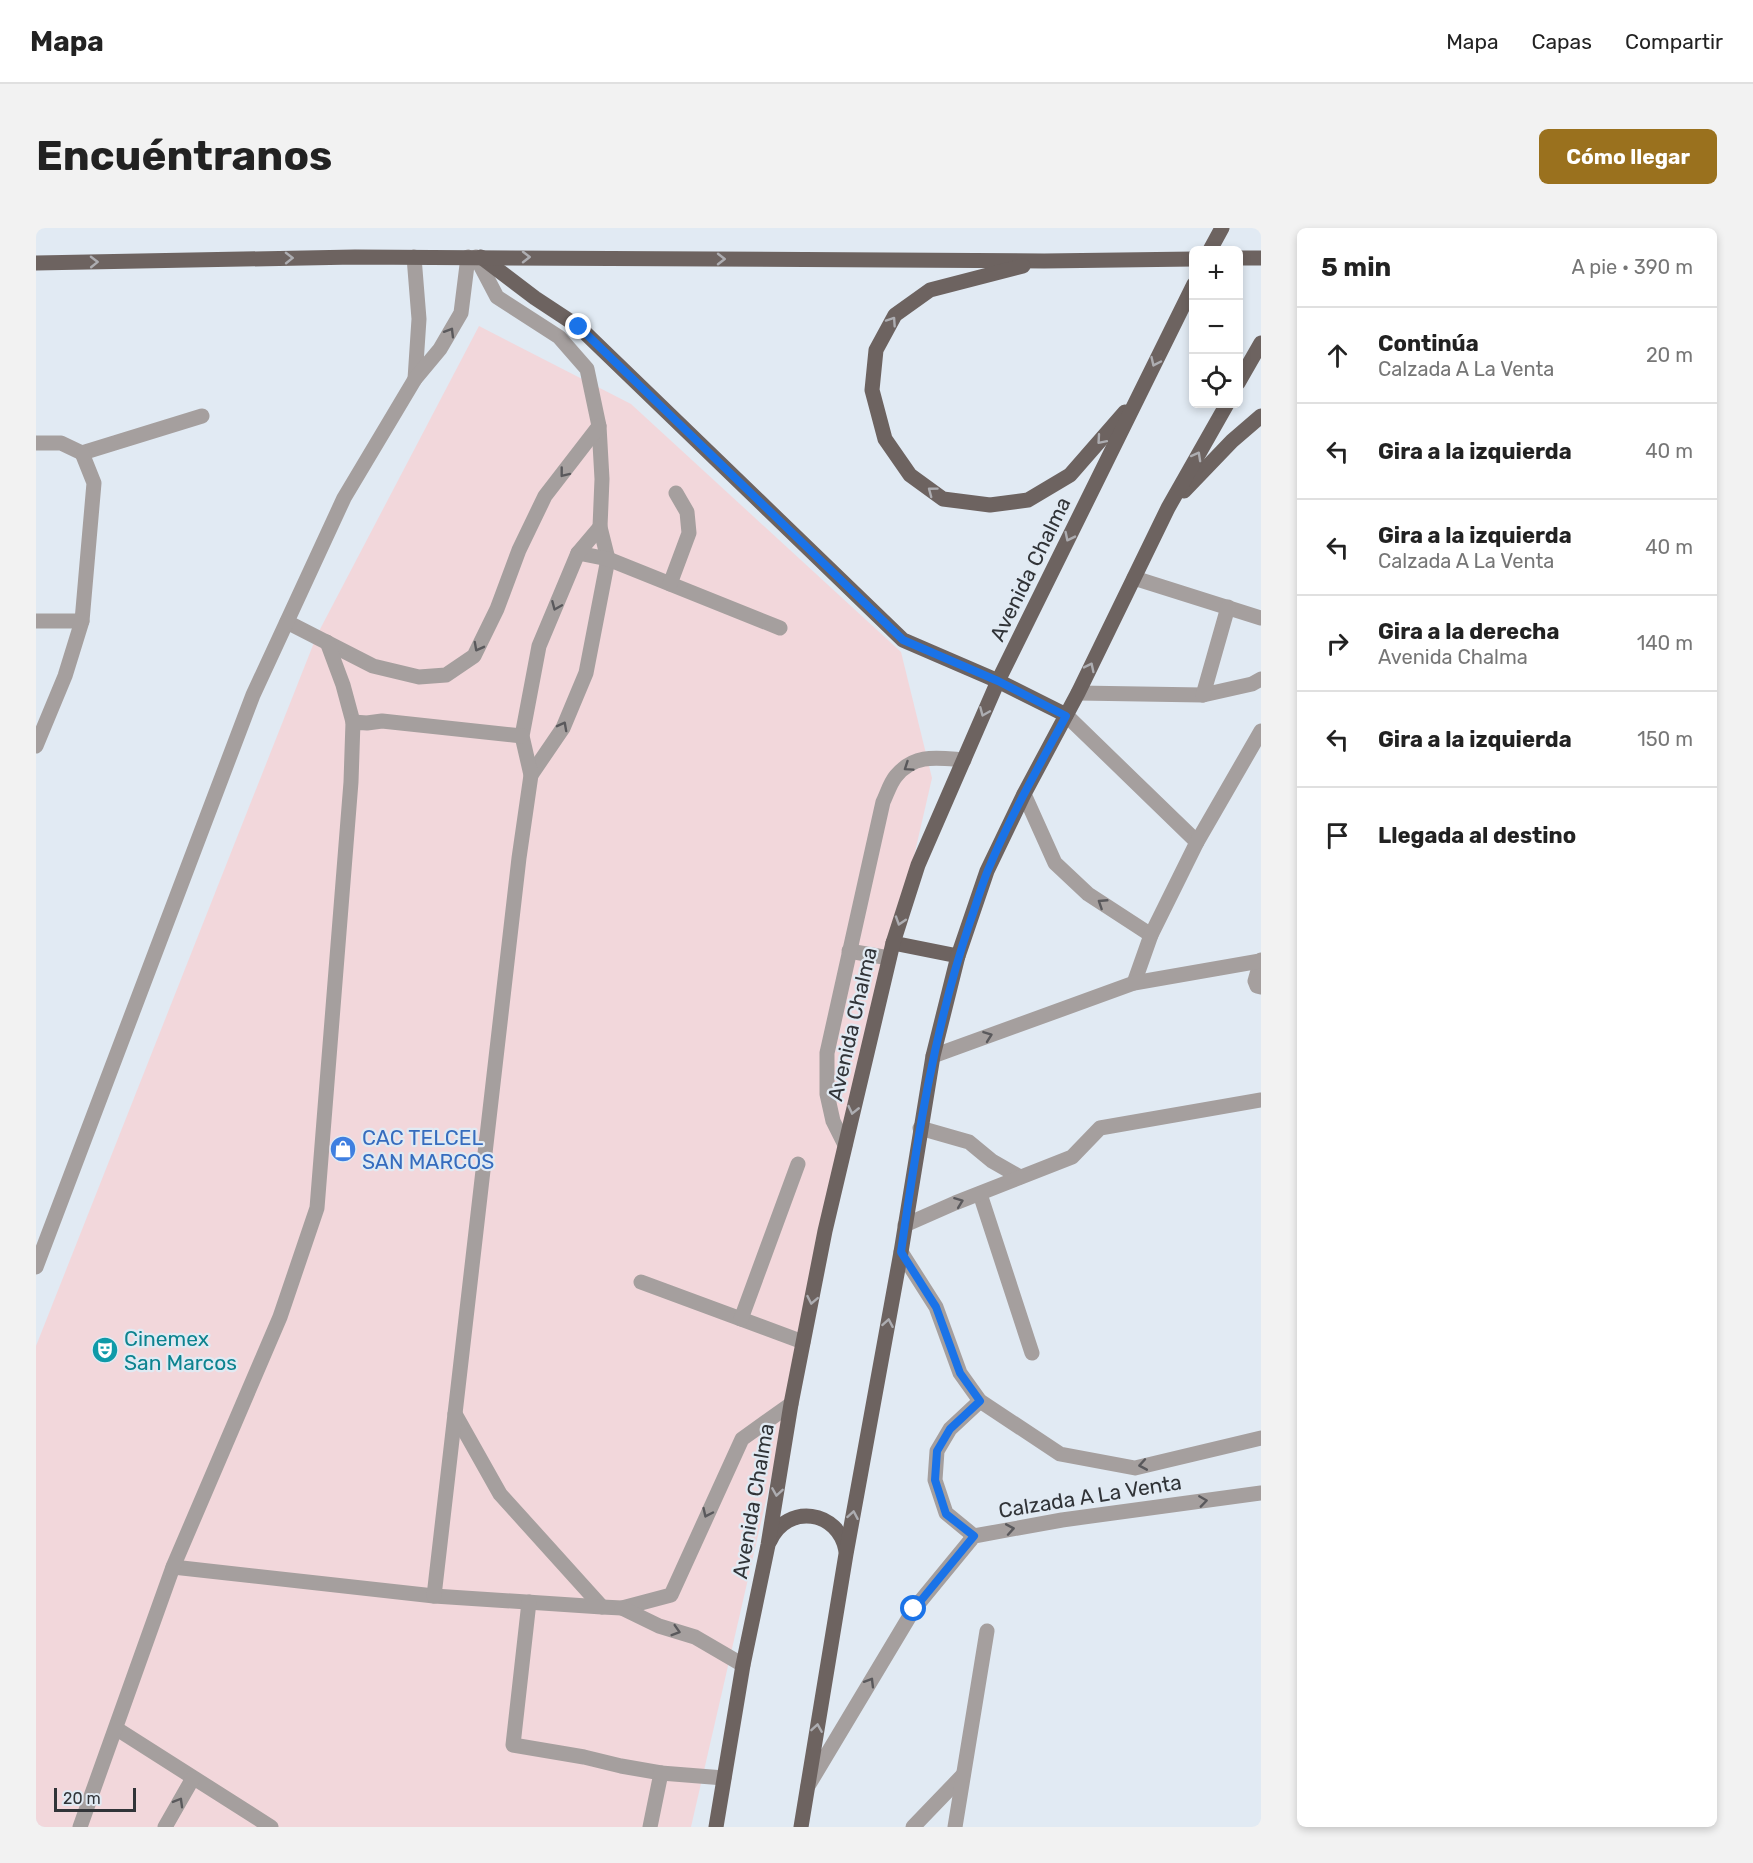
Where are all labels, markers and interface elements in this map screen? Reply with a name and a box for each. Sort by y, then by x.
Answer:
text: Mapa [30,25,104,58]
text: Mapa [1446,29,1499,54]
text: Capas [1532,29,1592,54]
text: Compartir [1625,29,1723,54]
button: Cómo llegar [1539,129,1717,184]
text: Encuéntranos [36,131,332,181]
map controls [1189,246,1243,408]
button: + [1189,246,1243,300]
one-way arrow [522,251,531,264]
one-way arrow [285,252,294,264]
text: 5 min [1321,252,1391,283]
one-way arrow [717,253,726,265]
one-way arrow [90,255,99,268]
text: A pie · 390 m [1572,255,1693,279]
button: − [1189,300,1243,354]
route end [565,313,591,339]
one-way arrow [885,317,897,327]
one-way arrow [443,328,454,338]
text: Continúa [1378,330,1479,357]
icon: ahead [1321,339,1354,372]
text: 20 m [1646,343,1693,367]
button: locate [1189,354,1243,408]
one-way arrow [1151,356,1163,367]
text: Calzada A La Venta [1378,357,1554,381]
one-way arrow [1097,433,1108,444]
icon: left [1321,435,1354,468]
text: Gira a la izquierda [1378,438,1572,465]
text: 40 m [1645,439,1693,463]
one-way arrow [1190,452,1201,462]
one-way arrow [560,466,571,477]
one-way arrow [928,487,939,498]
street label: Avenida Chalma [984,493,1076,645]
text: Gira a la izquierda [1378,522,1572,549]
one-way arrow [1065,531,1077,542]
icon: left [1321,531,1354,564]
text: 40 m [1645,535,1693,559]
text: Calzada A La Venta [1378,549,1554,573]
one-way arrow [551,600,563,611]
text: Gira a la derecha [1378,618,1559,645]
icon: right [1321,627,1354,660]
text: 140 m [1637,631,1693,655]
one-way arrow [474,641,485,651]
text: Avenida Chalma [1378,645,1528,669]
one-way arrow [1083,663,1095,674]
one-way arrow [980,706,992,717]
one-way arrow [555,721,567,732]
icon: left [1321,723,1354,756]
text: Gira a la izquierda [1378,726,1572,753]
text: 150 m [1637,727,1693,751]
one-way arrow [903,760,914,771]
icon: arrive [1321,819,1354,852]
text: Llegada al destino [1378,822,1576,849]
one-way arrow [1097,899,1108,910]
one-way arrow [895,915,907,926]
street label: Avenida Chalma [822,945,882,1103]
one-way arrow [982,1031,993,1044]
one-way arrow [848,1105,861,1115]
place label: CAC TELCEL SAN MARCOS [362,1125,494,1174]
shop icon: CAC TELCEL SAN MARCOS [328,1134,358,1164]
one-way arrow [953,1196,964,1209]
one-way arrow [806,1295,819,1305]
one-way arrow [881,1318,894,1328]
place label: Cinemex San Marcos [124,1326,237,1375]
theatre icon: Cinemex San Marcos [90,1335,120,1365]
street label: Avenida Chalma [727,1421,779,1581]
one-way arrow [1138,1458,1148,1471]
street label: Calzada A La Venta [997,1469,1183,1523]
one-way arrow [771,1488,783,1497]
one-way arrow [1198,1495,1207,1507]
one-way arrow [702,1507,714,1518]
one-way arrow [847,1510,859,1520]
one-way arrow [1005,1523,1015,1536]
route start [900,1595,926,1621]
one-way arrow [670,1624,681,1636]
one-way arrow [863,1678,875,1688]
one-way arrow [811,1723,823,1732]
scale bar [54,1785,136,1812]
text: 20 m [63,1789,101,1808]
one-way arrow [172,1798,183,1808]

